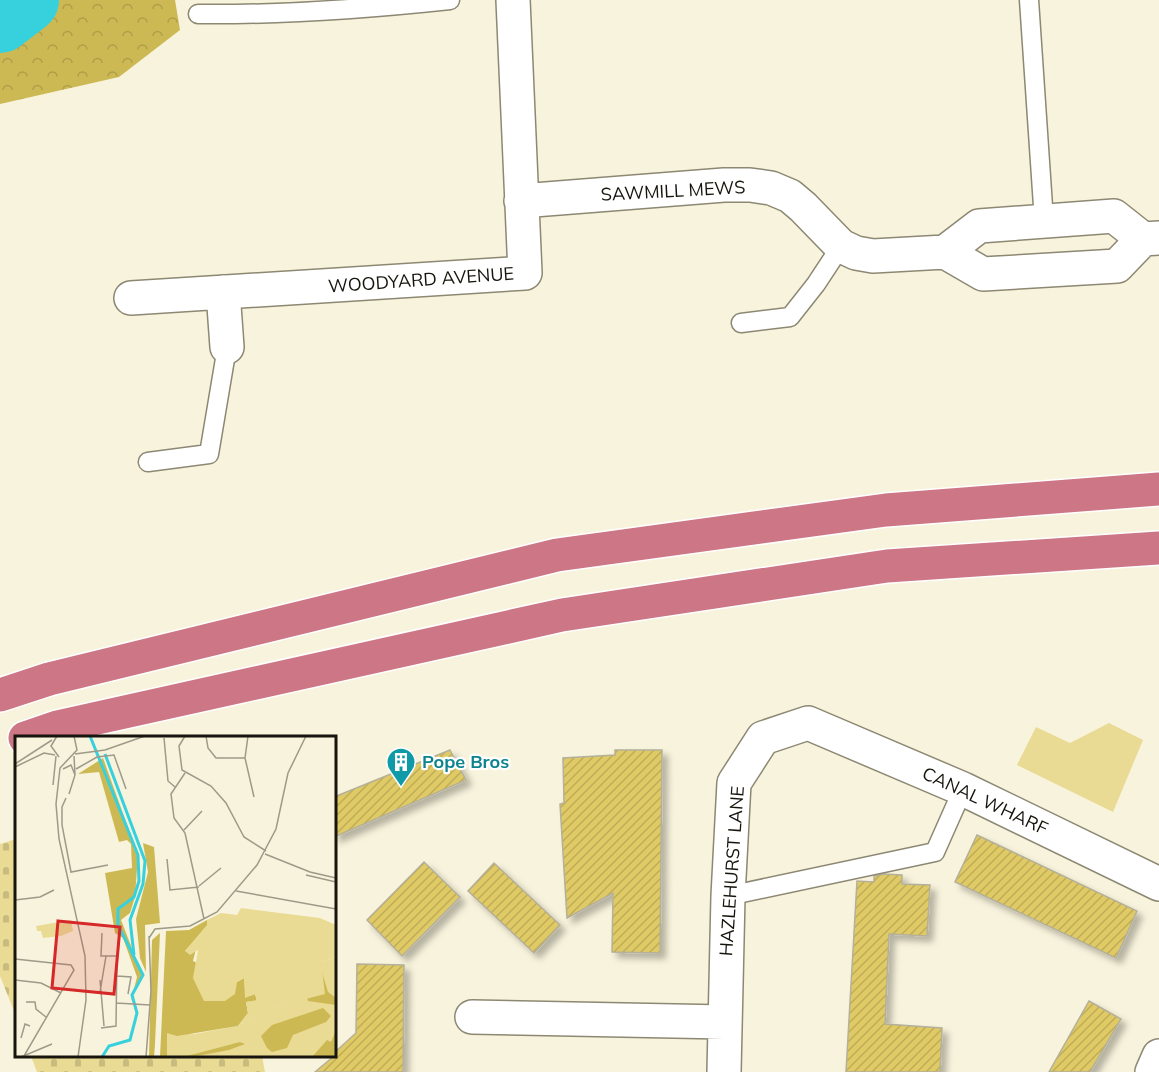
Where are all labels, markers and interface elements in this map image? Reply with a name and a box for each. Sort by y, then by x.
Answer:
street label: SAWMILL MEWS [600,175,746,206]
street label: WOODYARD AVENUE [327,262,515,297]
inset map [15,736,336,1057]
building icon: Pope Bros [385,746,417,788]
place label: Pope Bros [422,750,509,773]
street label: CANAL WHARF [919,761,1052,840]
street label: HAZLEHURST LANE [714,785,749,957]

